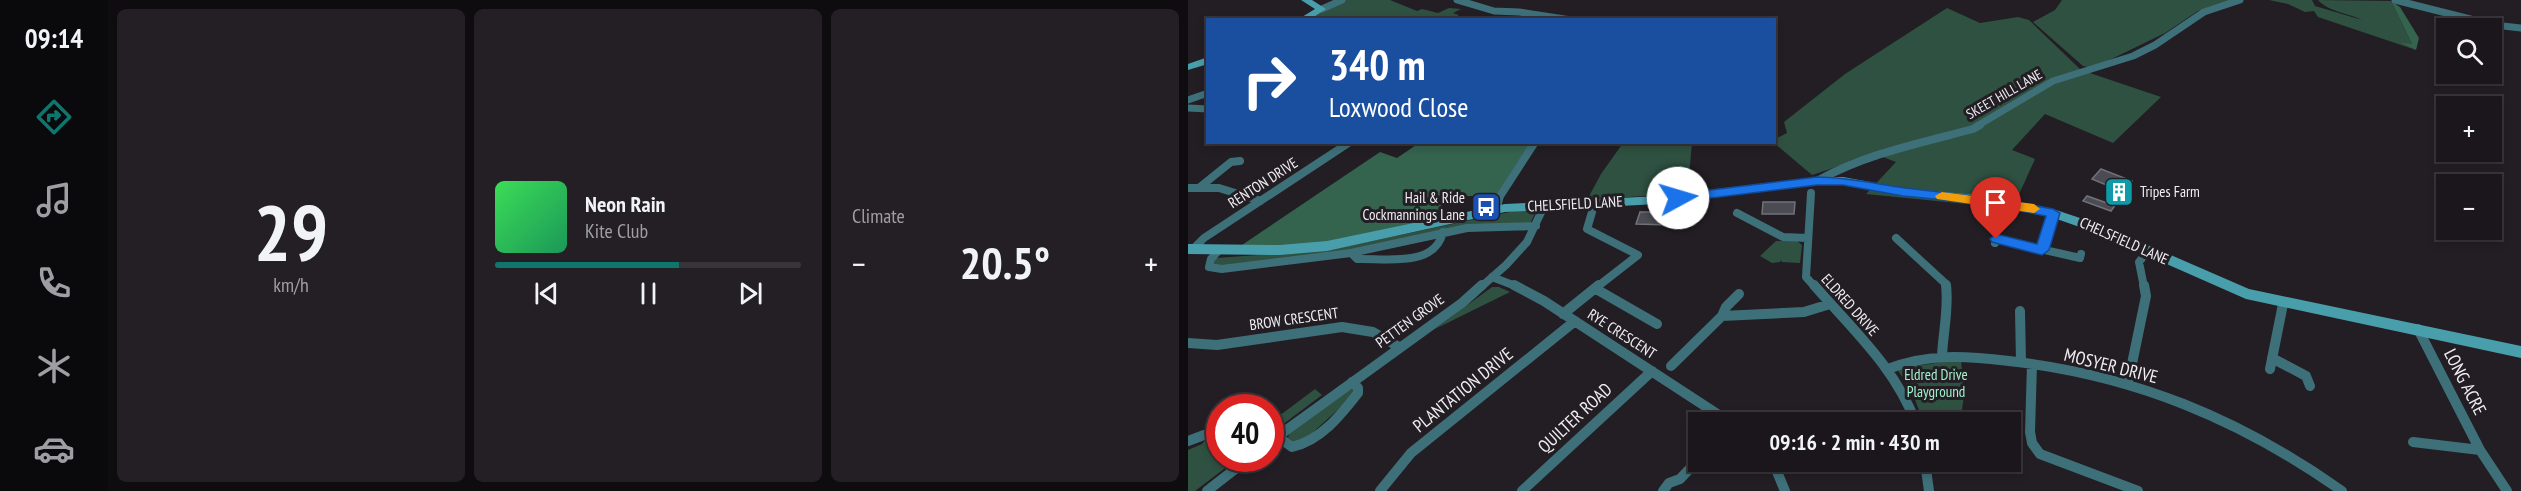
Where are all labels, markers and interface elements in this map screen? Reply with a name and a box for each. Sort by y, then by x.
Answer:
map controls [2436,18,2502,240]
button: search [2436,18,2502,84]
text: 09:14 [25,21,83,55]
text: 340 m [1329,37,1426,92]
icon: right [1230,42,1308,120]
street label: SKEET HILL LANE [1963,65,2045,123]
text: Loxwood Close [1329,90,1468,124]
icon: directions [33,96,75,138]
button: + [2436,96,2502,162]
street label: RENTON DRIVE [1224,153,1301,212]
position arrow [1646,166,1710,230]
button: − [2436,174,2502,240]
building icon: Tripes Farm [2103,176,2135,208]
pin [1970,177,2021,239]
icon: music [33,179,75,221]
text: 29 [254,182,328,283]
place label: Tripes Farm [2140,182,2200,201]
icon: arrive [1979,186,2012,219]
place label: Hail & Ride Cockmannings Lane [1363,188,1465,224]
text: Neon Rain [585,190,665,218]
bus stop icon: Hail & Ride Cockmannings Lane [1470,191,1502,223]
street label: CHELSFIELD LANE [1527,192,1623,215]
text: Climate [852,203,905,229]
street label: CHELSFIELD LANE [2077,212,2172,269]
text: Kite Club [585,218,648,244]
text: 20.5° [960,233,1050,291]
text: − [852,242,866,285]
text: + [1144,242,1158,285]
icon: phone [33,262,75,304]
street label: ELDRED DRIVE [1817,270,1883,340]
text: km/h [273,272,309,298]
icon: previous [530,277,563,310]
icon: pause [632,277,665,310]
icon: next [734,277,767,310]
street label: PETTEN GROVE [1372,289,1448,352]
street label: BROW CRESCENT [1248,303,1340,334]
street label: RYE CRESCENT [1584,304,1660,363]
street label: PLANTATION DRIVE [1408,342,1517,437]
street label: MOSYER DRIVE [2062,343,2160,388]
icon: climate [33,345,75,387]
street label: LONG ACRE [2439,345,2492,419]
park label: Eldred Drive Playground [1904,365,1968,401]
street label: QUILTER ROAD [1533,378,1616,458]
speed limit sign: 40 [1206,394,1284,472]
icon: car [33,428,75,470]
text: 09:16 · 2 min · 430 m [1769,428,1940,456]

